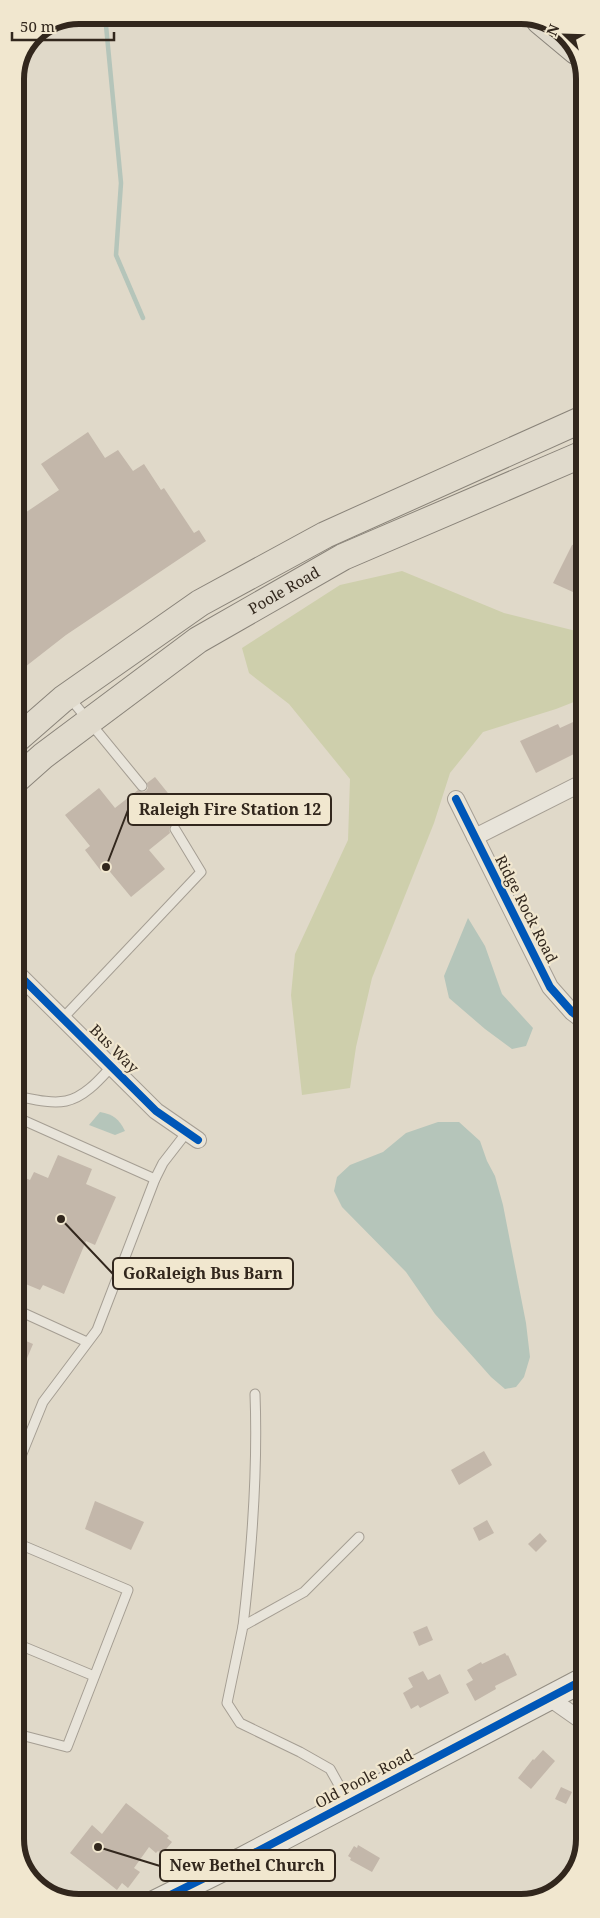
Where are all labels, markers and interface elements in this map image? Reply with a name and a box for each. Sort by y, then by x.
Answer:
scale bar [12,10,115,42]
north arrow [540,10,590,60]
text: 50 m [20,16,55,36]
text: N [542,21,563,39]
street label: Poole Road [244,561,323,618]
callout: Raleigh Fire Station 12 [128,794,331,825]
text: Raleigh Fire Station 12 [139,798,321,820]
street label: Ridge Rock Road [491,851,563,966]
street label: Bus Way [86,1020,144,1077]
callout: GoRaleigh Bus Barn [113,1258,293,1289]
text: GoRaleigh Bus Barn [123,1262,283,1284]
street label: Old Poole Road [311,1744,416,1812]
callout: New Bethel Church [160,1850,335,1881]
text: New Bethel Church [169,1854,325,1876]

